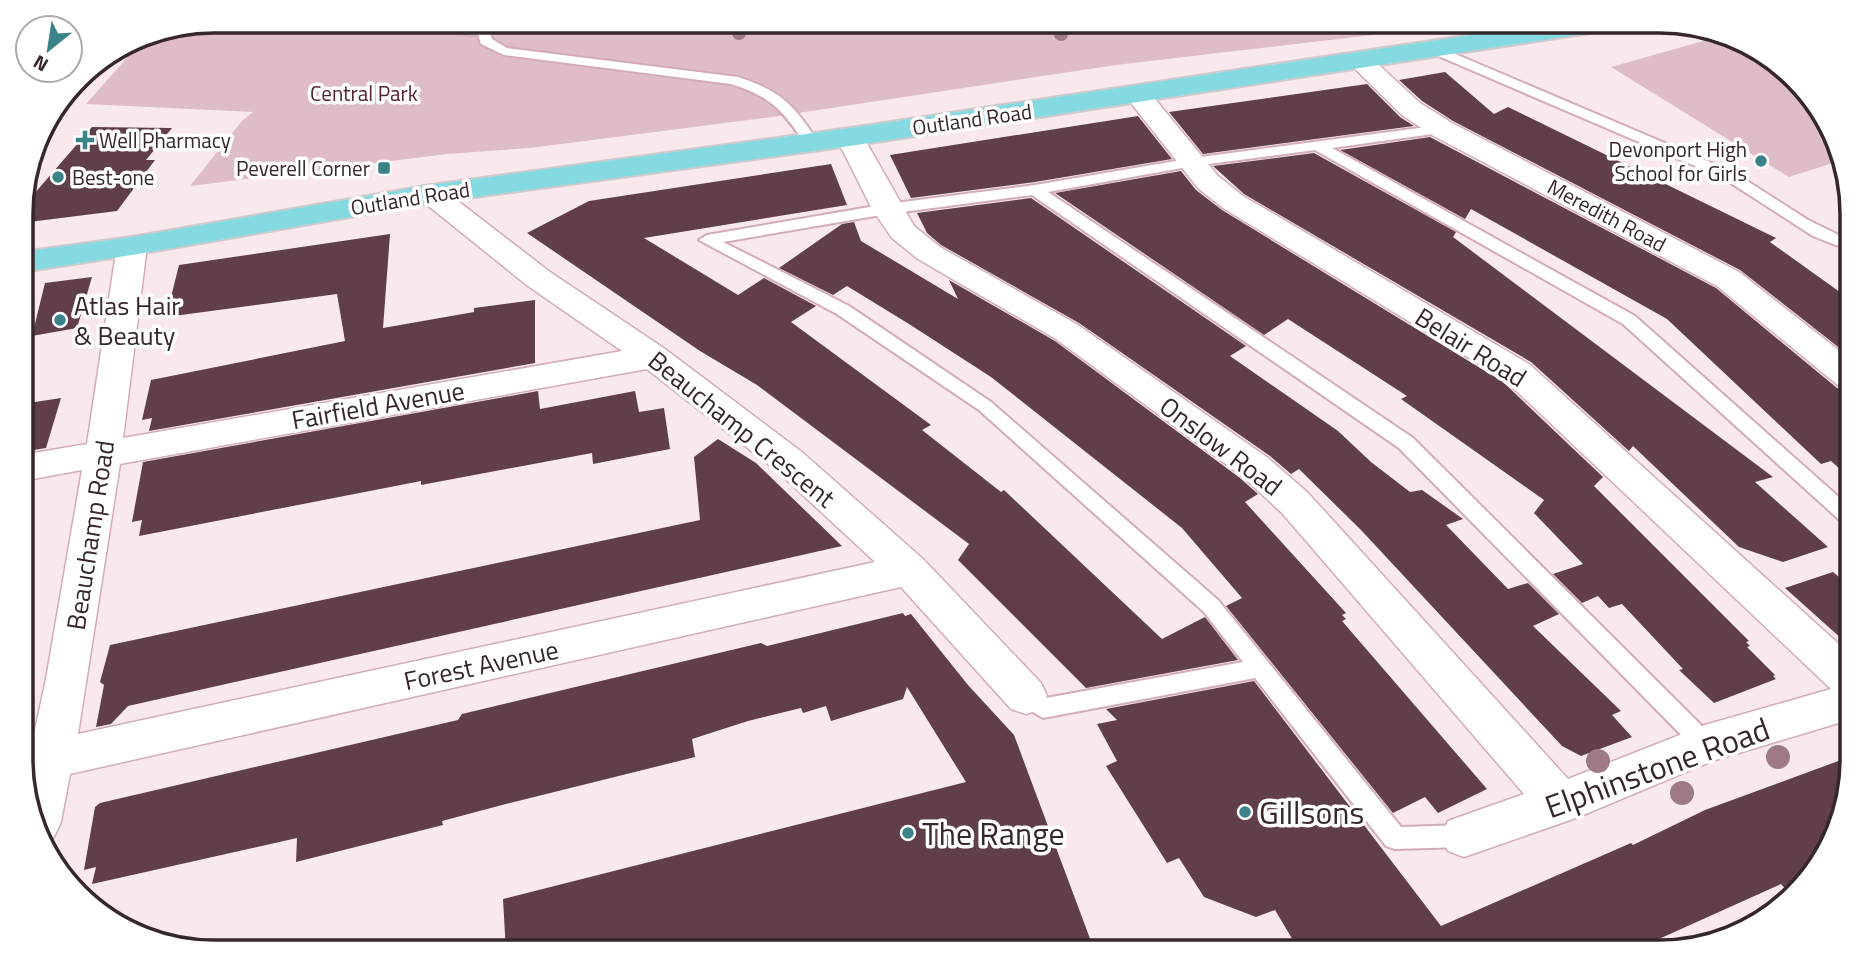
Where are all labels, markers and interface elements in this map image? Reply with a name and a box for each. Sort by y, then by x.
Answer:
north arrow [14,14,84,84]
text: N [27,48,53,80]
park label: Central Park [310,77,418,109]
street label: Outland Road [910,95,1034,143]
place label: Well Pharmacy [99,124,231,156]
marker: Well Pharmacy [77,132,93,148]
place label: Devonport High School for Girls [1608,133,1747,189]
place label: Peverell Corner [236,152,370,184]
marker: Devonport High School for Girls [1753,153,1769,169]
marker: Peverell Corner [376,160,392,176]
place label: Best-one [72,161,154,193]
marker: Best-one [50,169,66,185]
street label: Meredith Road [1542,170,1672,260]
street label: Outland Road [348,173,472,223]
place label: Atlas Hair & Beauty [74,286,180,355]
street label: Belair Road [1408,297,1534,397]
marker: Atlas Hair & Beauty [52,312,68,328]
street label: Beauchamp Crescent [640,341,844,517]
street label: Fairfield Avenue [289,371,467,439]
street label: Onslow Road [1152,387,1290,505]
street label: Beauchamp Road [56,437,124,633]
street label: Forest Avenue [400,630,562,700]
street label: Elphinstone Road [1538,704,1776,830]
place label: Gillsons [1259,788,1364,836]
marker: Gillsons [1237,804,1253,820]
place label: The Range [922,809,1065,857]
marker: The Range [900,825,916,841]

